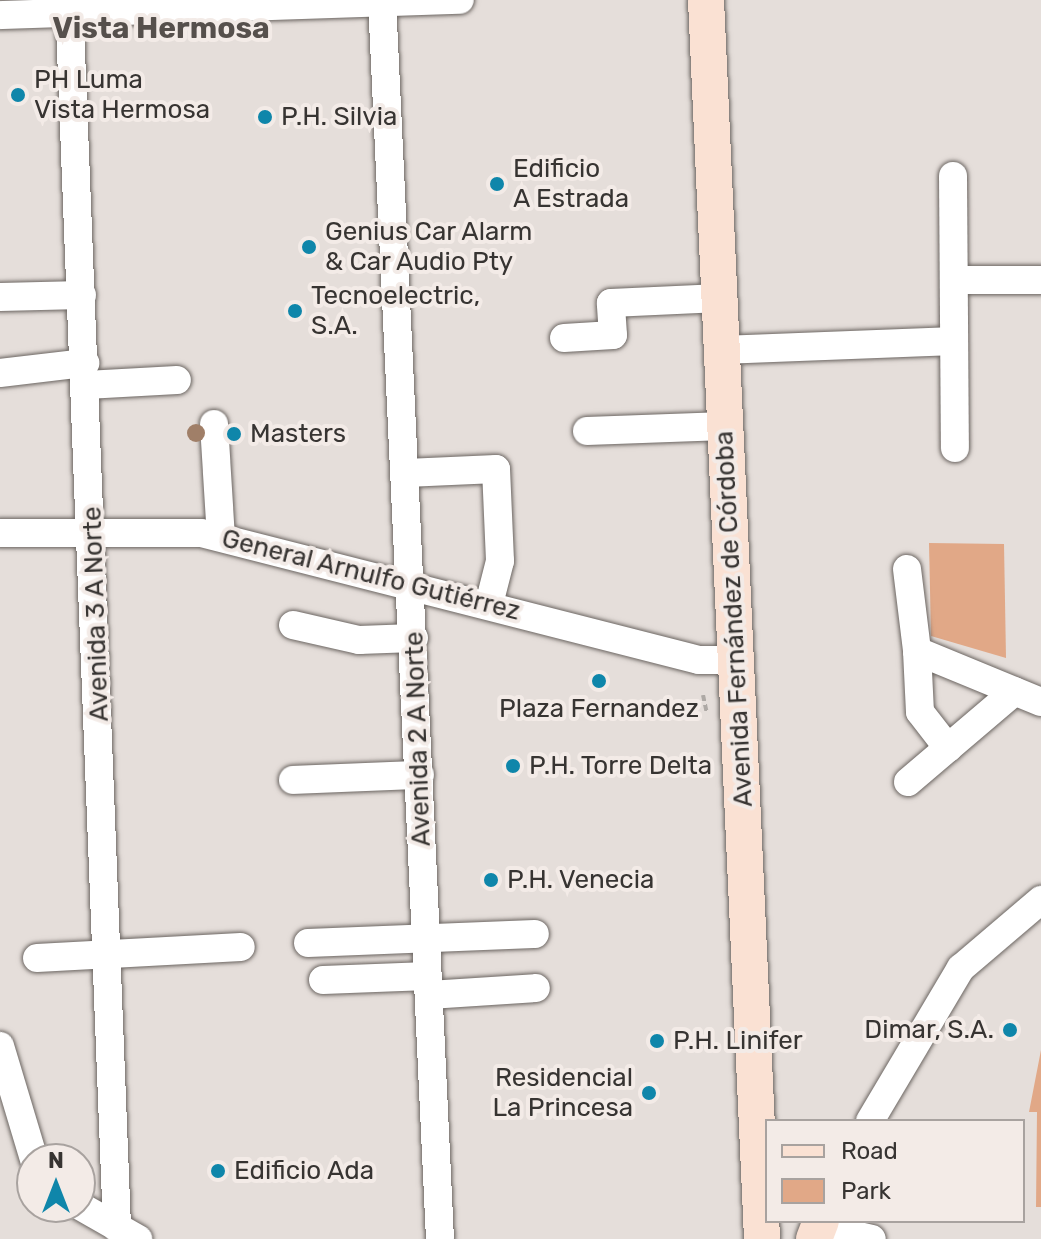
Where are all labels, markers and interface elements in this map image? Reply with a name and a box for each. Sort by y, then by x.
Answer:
district label: Vista Hermosa [52,10,270,46]
place label: PH Luma Vista Hermosa [34,64,210,126]
marker: PH Luma Vista Hermosa [9,86,27,104]
place label: P.H. Silvia [281,101,397,133]
marker: P.H. Silvia [256,108,274,126]
place label: Edificio A Estrada [513,153,630,214]
marker: Edificio A Estrada [488,175,506,193]
place label: Genius Car Alarm & Car Audio Pty [325,216,534,278]
marker: Genius Car Alarm & Car Audio Pty [300,238,318,256]
place label: Tecnoelectric, S.A. [311,280,480,342]
marker: Tecnoelectric, S.A. [286,302,304,320]
place label: Masters [250,418,346,450]
marker: Masters [225,425,243,443]
street label: Avenida Fernández de Córdoba [709,430,759,808]
street label: Avenida 3 A Norte [77,505,115,723]
street label: General Arnulfo Gutiérrez [218,523,524,627]
street label: Avenida 2 A Norte [399,630,437,848]
marker: Plaza Fernandez [590,672,608,690]
place label: Plaza Fernandez [499,693,699,725]
place label: P.H. Torre Delta [529,750,713,782]
marker: P.H. Torre Delta [504,757,522,775]
place label: P.H. Venecia [507,864,655,896]
marker: P.H. Venecia [482,871,500,889]
place label: Dimar, S.A. [864,1014,994,1046]
marker: Dimar, S.A. [1001,1021,1019,1039]
place label: P.H. Linifer [673,1025,803,1057]
marker: P.H. Linifer [648,1032,666,1050]
place label: Residencial La Princesa [492,1062,633,1124]
marker: Residencial La Princesa [640,1084,658,1102]
legend [765,1119,1025,1223]
text: Road [841,1137,898,1165]
north arrow [16,1143,96,1223]
text: N [48,1147,64,1174]
place label: Edificio Ada [234,1155,375,1187]
marker: Edificio Ada [209,1162,227,1180]
text: Park [841,1177,891,1205]

